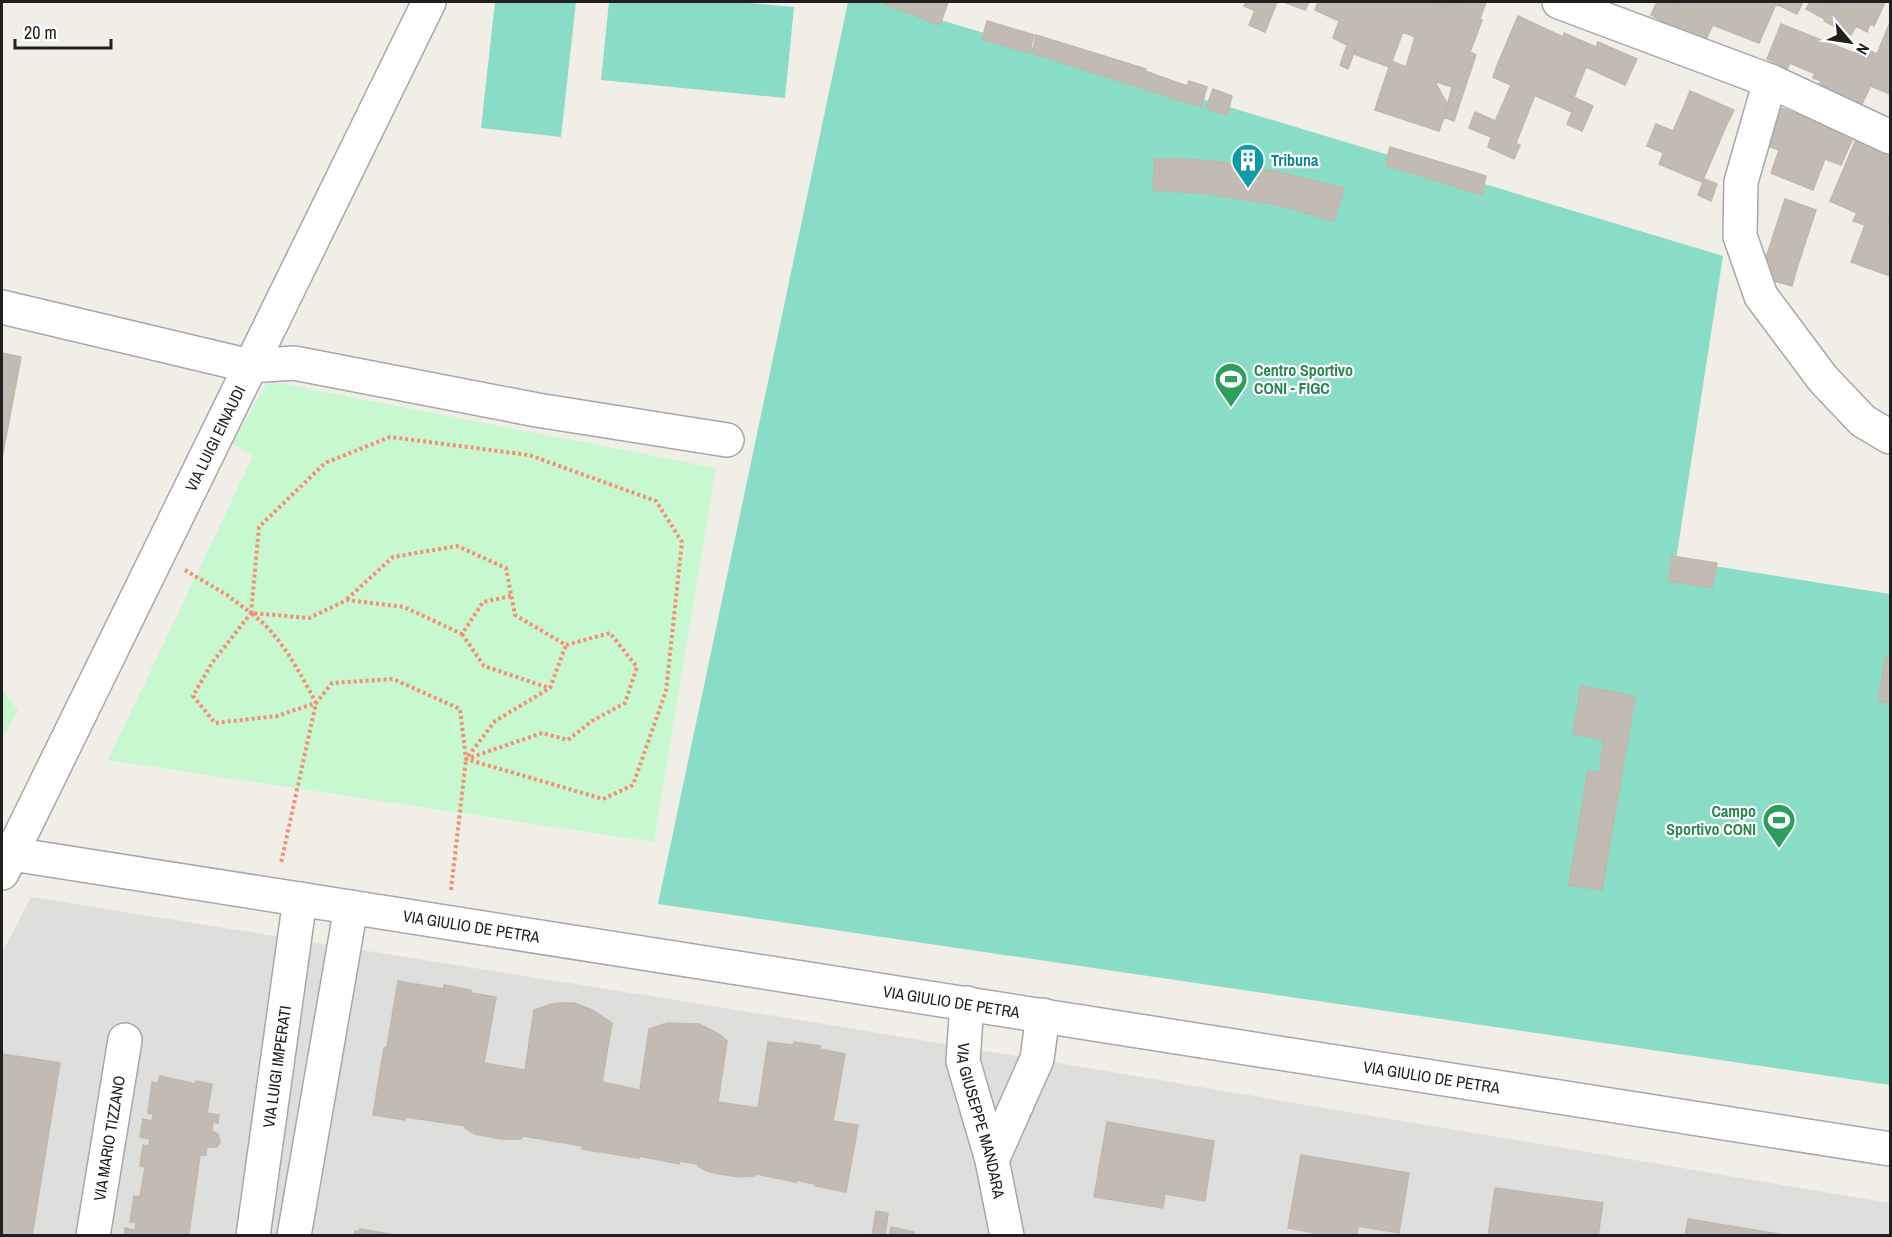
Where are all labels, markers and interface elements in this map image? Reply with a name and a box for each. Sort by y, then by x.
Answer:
scale bar [15,12,111,50]
north arrow [1820,12,1880,72]
text: 20 m [24,20,57,45]
text: N [1851,40,1875,59]
building icon: Tribuna [1230,142,1266,189]
place label: Tribuna [1271,149,1319,171]
place label: Centro Sportivo CONI - FIGC [1254,359,1353,399]
sports icon: Centro Sportivo CONI - FIGC [1213,361,1249,408]
street label: VIA LUIGI EINAUDI [180,382,250,495]
place label: Campo Sportivo CONI [1666,800,1756,840]
sports icon: Campo Sportivo CONI [1761,802,1797,849]
street label: VIA GIULIO DE PETRA [401,905,541,948]
street label: VIA GIULIO DE PETRA [882,980,1022,1023]
street label: VIA LUIGI IMPERATI [257,1004,296,1129]
street label: VIA GIUSEPPE MANDARA [952,1042,1010,1201]
street label: VIA GIULIO DE PETRA [1362,1055,1502,1099]
street label: VIA MARIO TIZZANO [88,1074,130,1203]

